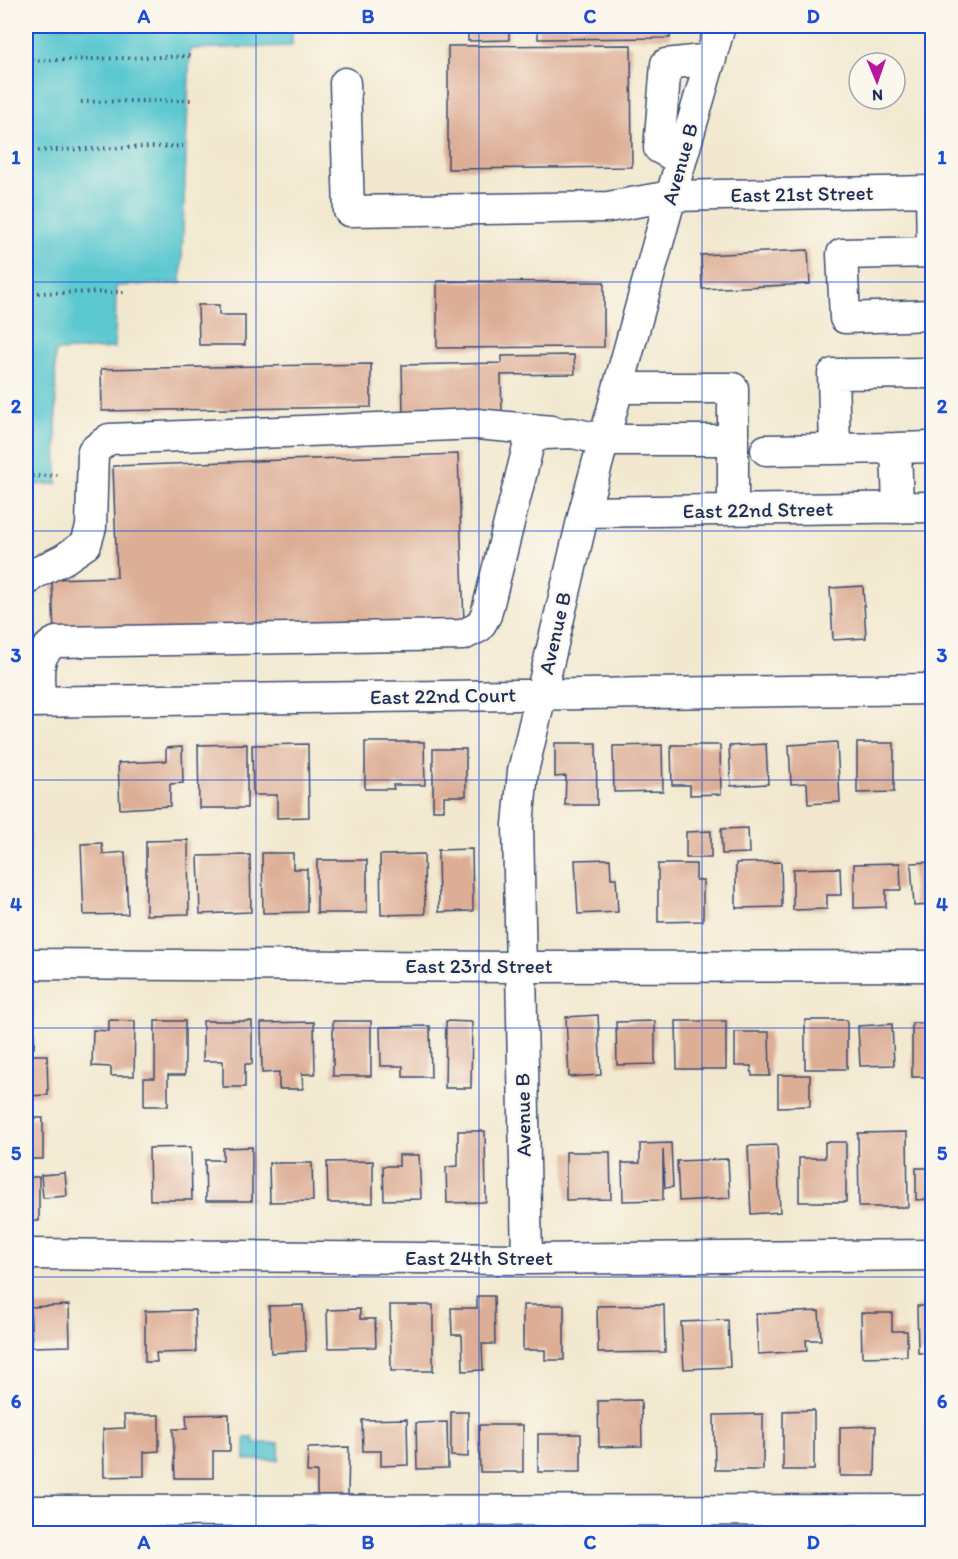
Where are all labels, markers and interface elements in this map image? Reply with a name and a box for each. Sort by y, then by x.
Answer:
text: A [137,4,151,28]
text: B [362,4,375,28]
text: C [584,4,597,28]
text: D [806,4,820,28]
north arrow [847,51,907,111]
text: N [872,86,883,105]
street label: Avenue B [656,120,703,208]
text: 1 [11,145,21,169]
text: 1 [937,145,947,169]
street label: East 21st Street [730,180,874,207]
text: 2 [11,394,22,418]
text: 2 [937,394,948,418]
street label: East 22nd Street [682,496,834,523]
street label: Avenue B [533,589,576,677]
text: 3 [11,643,22,667]
text: 3 [937,643,948,667]
street label: East 22nd Court [370,682,516,709]
text: 4 [10,892,22,916]
text: 4 [936,892,948,916]
street label: East 23rd Street [405,953,553,978]
street label: Avenue B [509,1073,536,1157]
text: 5 [11,1141,22,1165]
text: 5 [937,1141,948,1165]
street label: East 24th Street [405,1245,553,1270]
text: 6 [11,1389,22,1413]
text: 6 [937,1389,948,1413]
text: A [137,1530,151,1554]
text: B [362,1530,375,1554]
text: C [584,1530,597,1554]
text: D [806,1530,820,1554]

